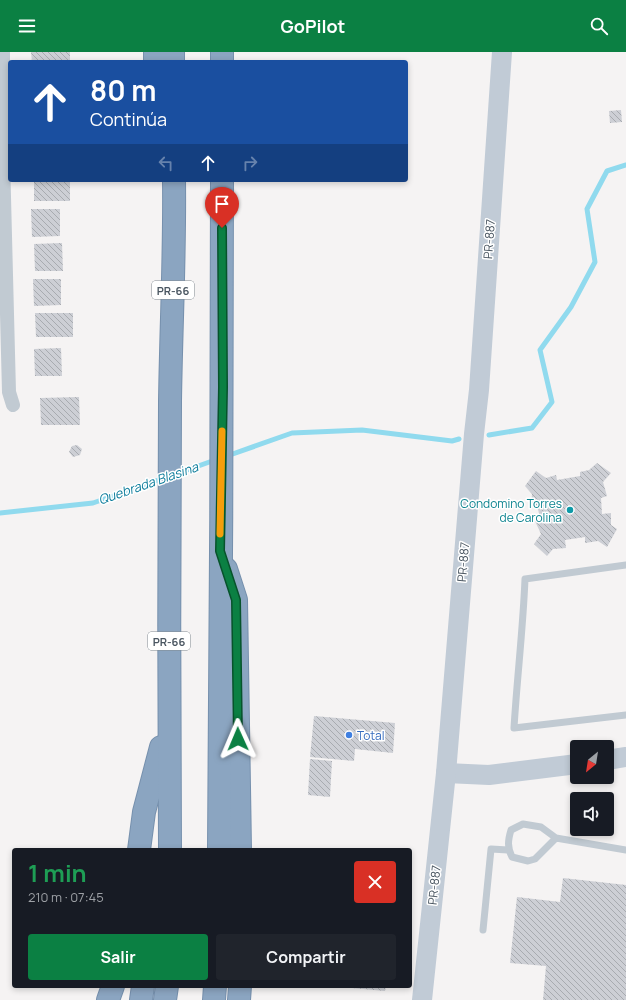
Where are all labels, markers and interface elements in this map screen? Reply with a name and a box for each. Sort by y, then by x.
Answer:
text: GoPilot [281,14,345,38]
icon: menu [16,15,38,37]
icon: search [588,15,610,37]
text: 80 m [90,71,156,109]
icon: ahead [24,76,76,128]
text: Continúa [90,107,167,131]
icon: left [155,152,177,174]
icon: ahead [197,152,219,174]
icon: right [239,152,261,174]
pin [205,187,239,228]
icon: arrive [211,193,233,215]
street label: PR-887 [479,219,499,259]
road number: PR-66 [152,281,194,299]
water label: Quebrada Blasina [96,457,201,509]
place label: Condomino Torres de Carolina [460,495,562,526]
marker: Condomino Torres de Carolina [565,505,575,515]
street label: PR-887 [453,541,473,583]
road number: PR-66 [148,632,190,650]
position arrow [217,718,259,760]
place label: Total [357,727,385,744]
marker: Total [344,730,354,740]
north arrow [570,740,614,784]
map controls [570,740,614,836]
button: sound [570,792,614,836]
text: 1 min [28,856,87,889]
button: close [354,861,396,903]
street label: PR-887 [423,864,445,906]
text: 210 m · 07:45 [28,888,104,906]
button: Salir [28,934,208,980]
button: Compartir [216,934,396,980]

